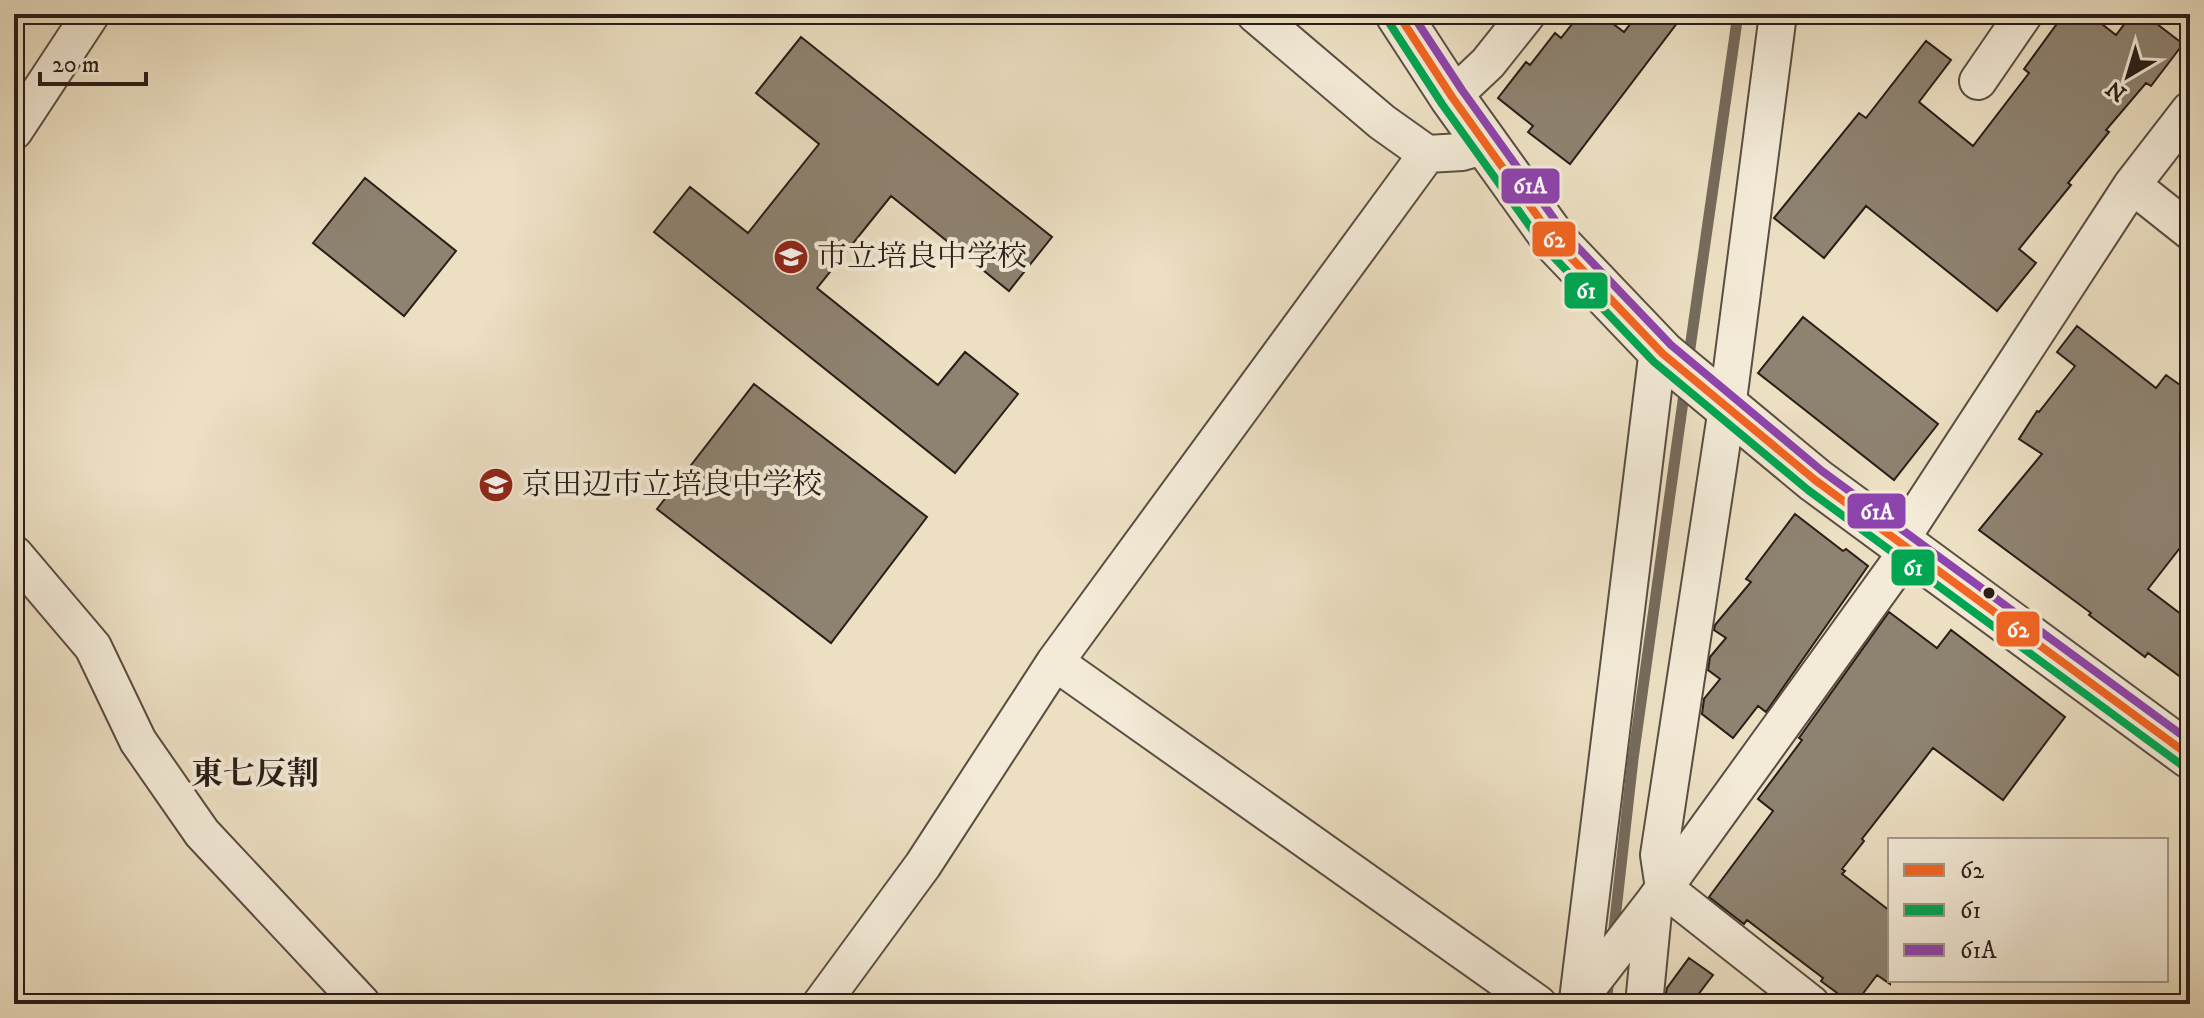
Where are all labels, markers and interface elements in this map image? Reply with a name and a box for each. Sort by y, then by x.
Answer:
scale bar [40,36,146,86]
north arrow [2088,36,2168,116]
text: 20 m [52,50,100,80]
text: N [2101,74,2132,107]
line badge: 61A [1500,167,1561,205]
text: 61A [1513,173,1548,200]
line badge: 62 [1531,220,1577,258]
text: 62 [1543,227,1566,254]
school or university icon: 市立培良中学校 [772,238,810,276]
place label: 市立培良中学校 [817,239,1027,276]
line badge: 61 [1563,271,1609,310]
text: 61 [1576,278,1596,305]
school or university icon: 京田辺市立培良中学校 [477,466,515,504]
place label: 京田辺市立培良中学校 [522,467,822,504]
line badge: 61A [1846,492,1907,530]
text: 61A [1860,499,1895,526]
line badge: 61 [1890,548,1936,587]
text: 61 [1903,555,1923,582]
unlabelled marker [1981,585,1997,601]
line badge: 62 [1995,610,2041,648]
text: 62 [2007,617,2030,644]
district label: 東七反割 [191,755,319,795]
legend [1888,838,2168,982]
text: 62 [1960,856,1984,886]
text: 61 [1960,896,1981,926]
text: 61A [1960,936,1997,966]

